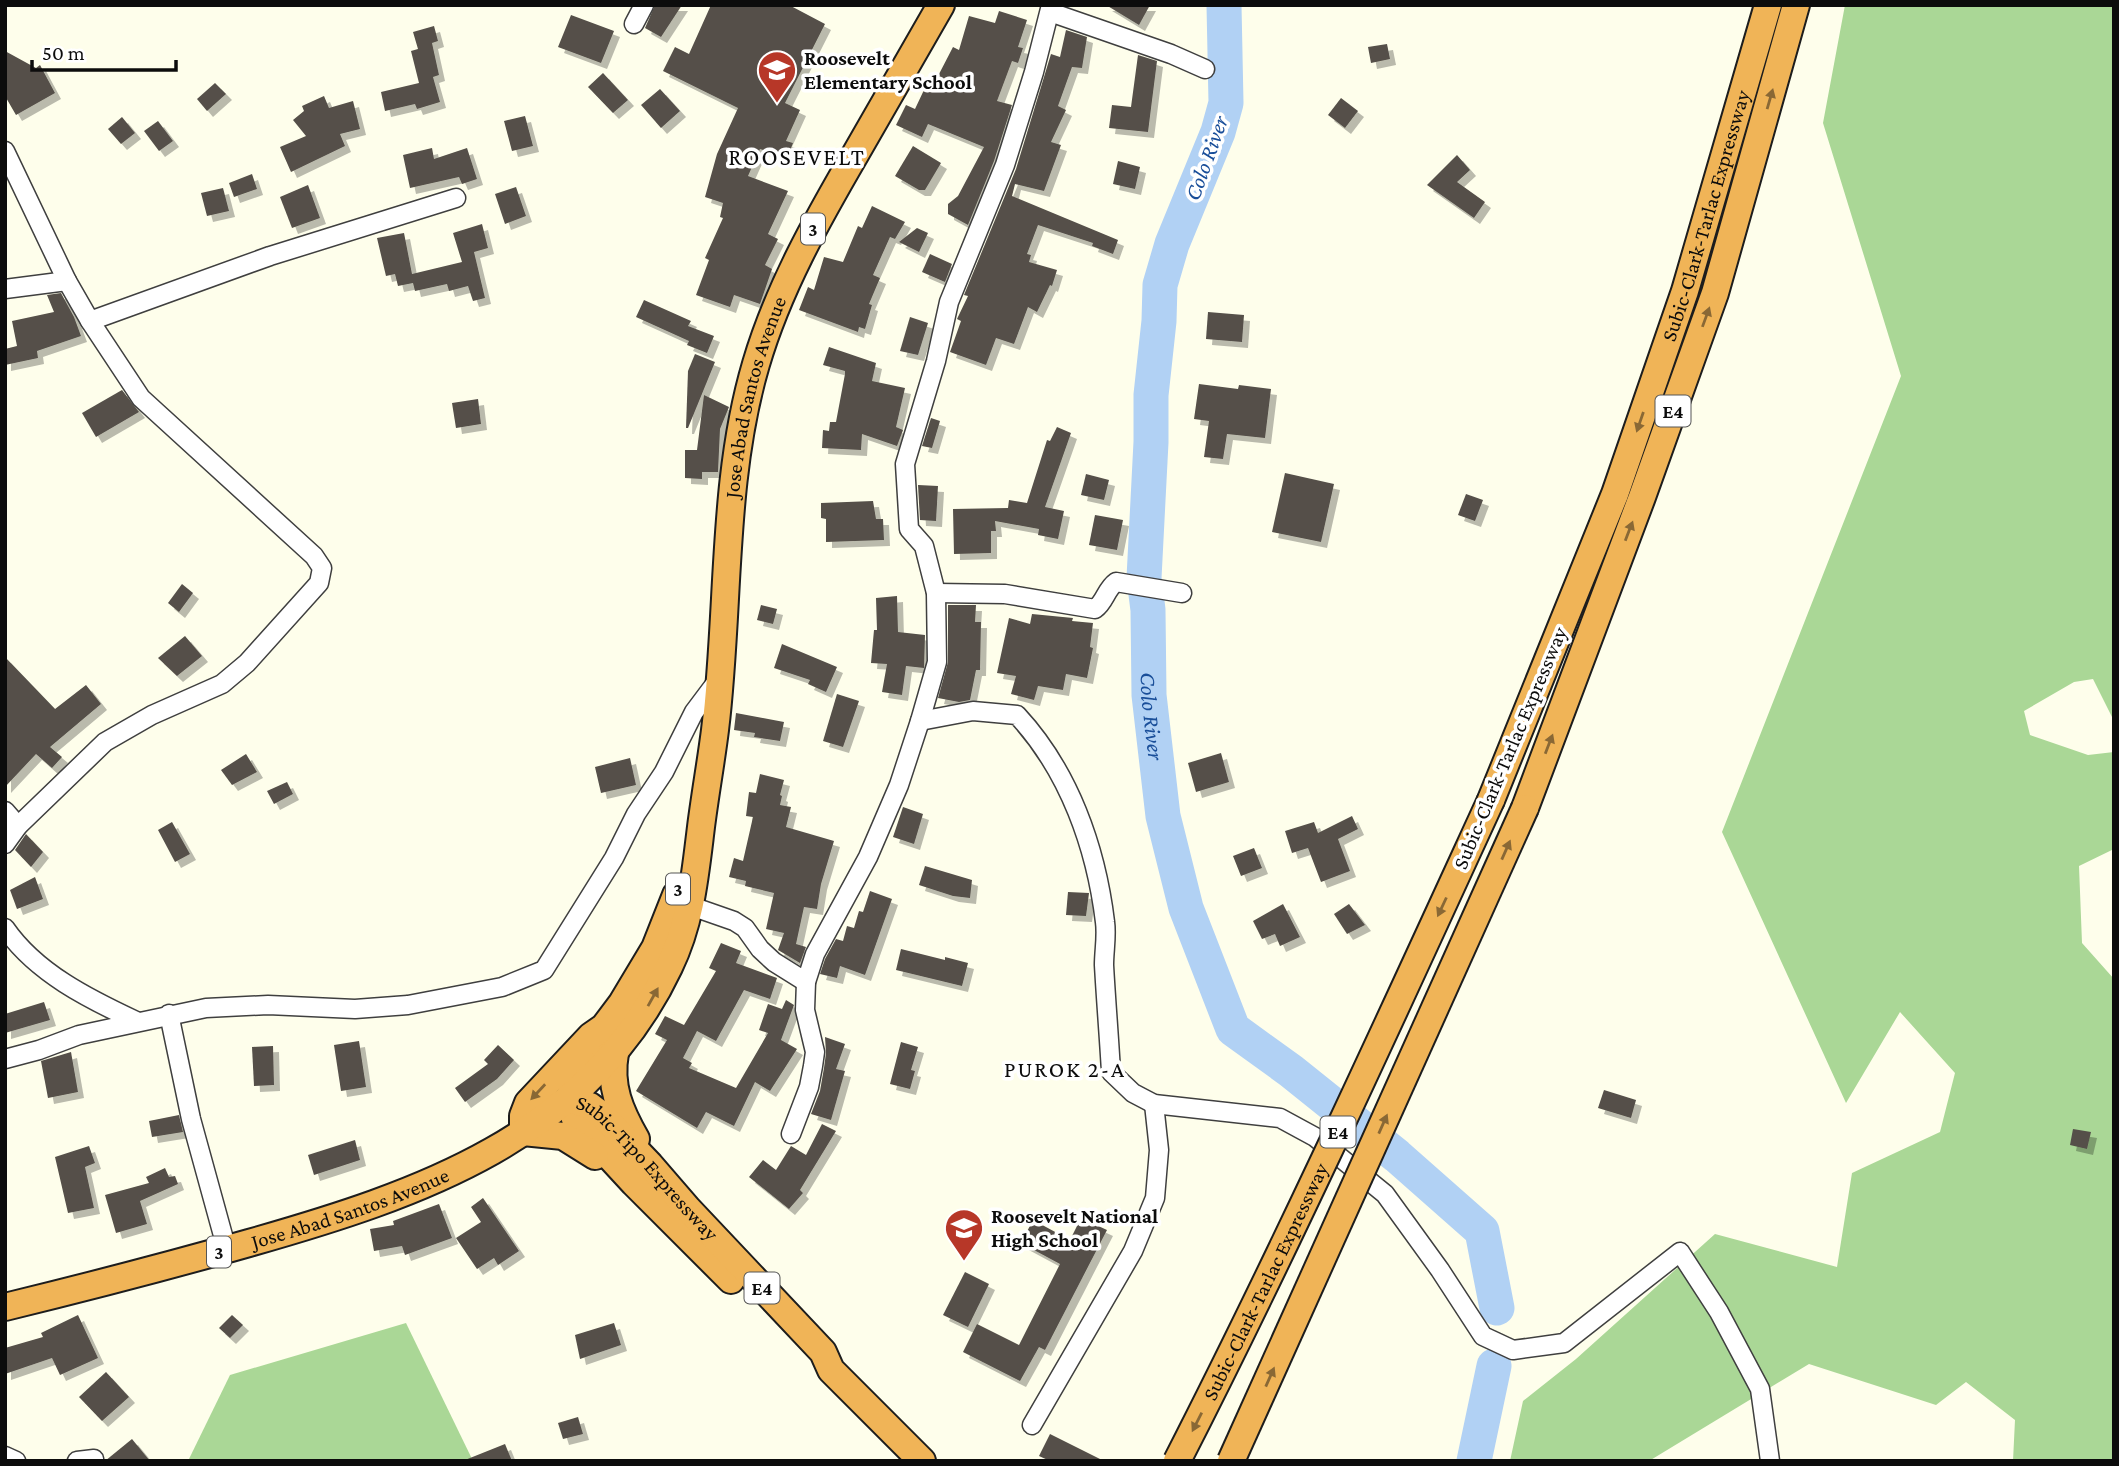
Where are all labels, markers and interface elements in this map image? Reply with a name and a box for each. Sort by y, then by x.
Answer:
scale bar [32,28,175,72]
text: 50 m [42,41,85,65]
place label: Roosevelt Elementary School [804,46,972,94]
school or university icon: Roosevelt Elementary School [756,49,798,104]
street label: Subic-Clark-Tarlac Expressway [1657,87,1755,344]
one-way arrow [1765,88,1776,110]
water label: Colo River [1179,111,1234,204]
district label: ROOSEVELT [728,143,866,170]
road number: 3 [801,214,825,244]
street label: Jose Abad Santos Avenue [720,293,791,501]
one-way arrow [1701,307,1712,328]
road number: E4 [1656,396,1690,426]
one-way arrow [1634,411,1645,432]
one-way arrow [1623,521,1634,542]
street label: Subic-Clark-Tarlac Expressway [1448,623,1572,873]
water label: Colo River [1136,672,1170,762]
one-way arrow [1543,734,1554,755]
one-way arrow [1501,839,1512,860]
road number: 3 [666,874,690,904]
one-way arrow [1436,897,1448,917]
one-way arrow [647,987,659,1006]
district label: PUROK 2-A [1004,1056,1126,1082]
one-way arrow [531,1083,547,1100]
street label: Subic-Tipo Expressway [573,1090,724,1246]
one-way arrow [1377,1114,1389,1134]
road number: E4 [1320,1116,1356,1148]
street label: Subic-Clark-Tarlac Expressway [1198,1159,1333,1404]
street label: Jose Abad Santos Avenue [247,1163,453,1254]
place label: Roosevelt National High School [991,1204,1158,1252]
school or university icon: Roosevelt National High School [943,1207,985,1262]
road number: 3 [207,1236,231,1268]
road number: E4 [744,1272,780,1304]
one-way arrow [1265,1366,1276,1387]
one-way arrow [1191,1412,1203,1432]

